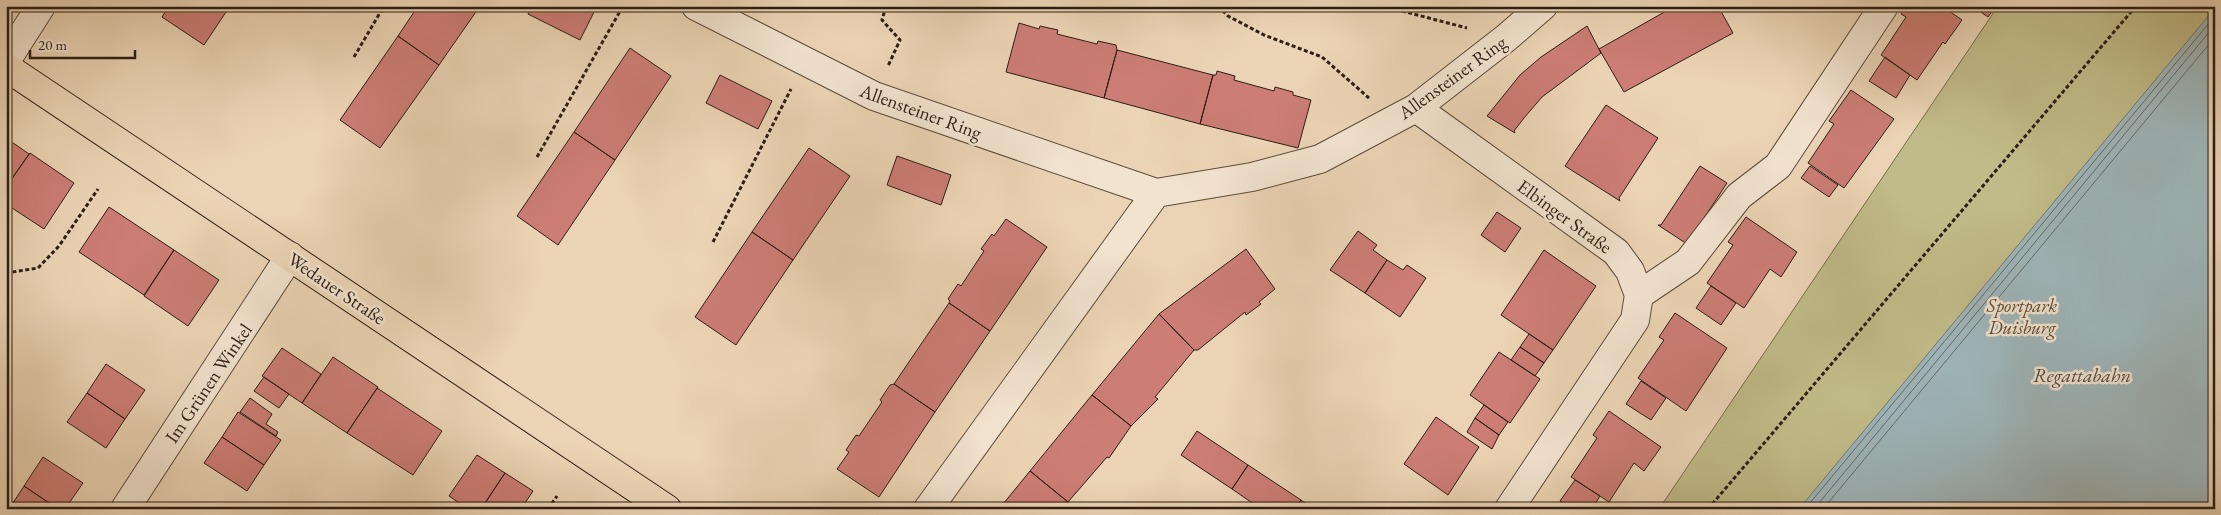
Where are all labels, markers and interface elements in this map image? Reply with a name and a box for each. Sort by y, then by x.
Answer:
scale bar [30,28,135,60]
street label: Allensteiner Ring [1392,29,1512,126]
text: 20 m [38,35,67,54]
street label: Allensteiner Ring [855,77,986,145]
street label: Elbinger Straße [1512,174,1617,259]
street label: Wedauer Straße [283,246,391,330]
park label: Sportpark Duisburg [1986,293,2058,340]
street label: Im Grünen Winkel [159,318,258,448]
water label: Regattabahn [2033,362,2131,388]

